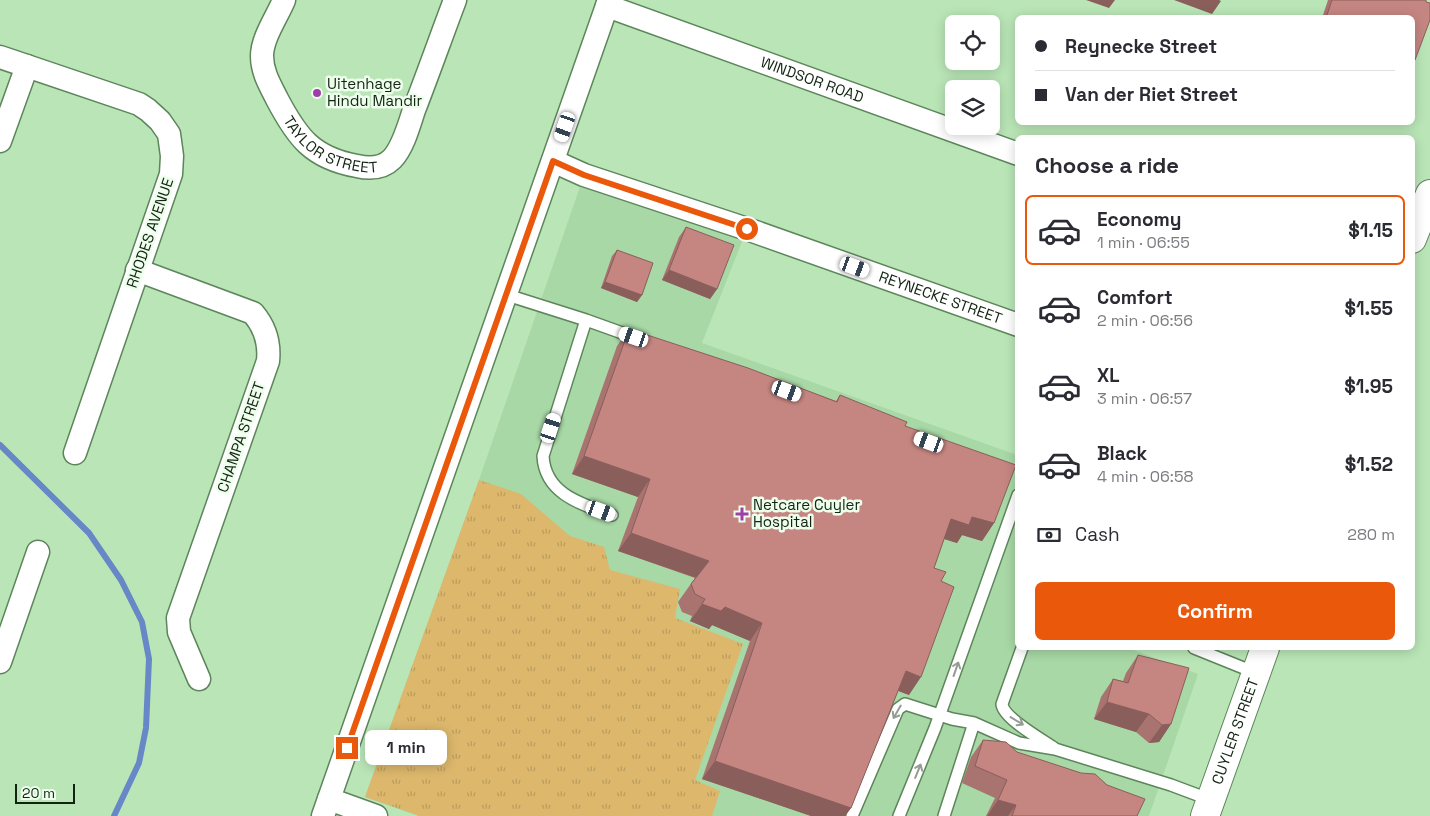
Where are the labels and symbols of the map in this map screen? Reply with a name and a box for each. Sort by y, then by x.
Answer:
street label: WINDSOR ROAD [758,52,866,107]
place label: Uitenhage Hindu Mandir [327,74,423,110]
marker: Uitenhage Hindu Mandir [311,87,323,99]
car [553,110,576,144]
street label: TAYLOR STREET [280,112,379,177]
street label: RHODES AVENUE [122,175,177,290]
route start [736,218,758,240]
car [838,255,871,279]
street label: REYNECKE STREET [877,267,1005,328]
car [617,325,650,349]
street label: CHAMPA STREET [213,379,268,495]
car [770,379,803,403]
car [539,411,562,445]
car [912,430,945,454]
place label: Netcare Cuyler Hospital [753,495,860,531]
car [584,499,617,523]
marker: Netcare Cuyler Hospital [735,507,749,521]
one-way arrow [952,662,961,677]
street label: CUYLER STREET [1207,675,1263,787]
one-way arrow [892,705,903,719]
one-way arrow [1009,717,1023,727]
callout: 1 min [364,730,447,766]
route end [336,737,358,759]
one-way arrow [913,764,923,779]
scale bar [15,781,75,804]

